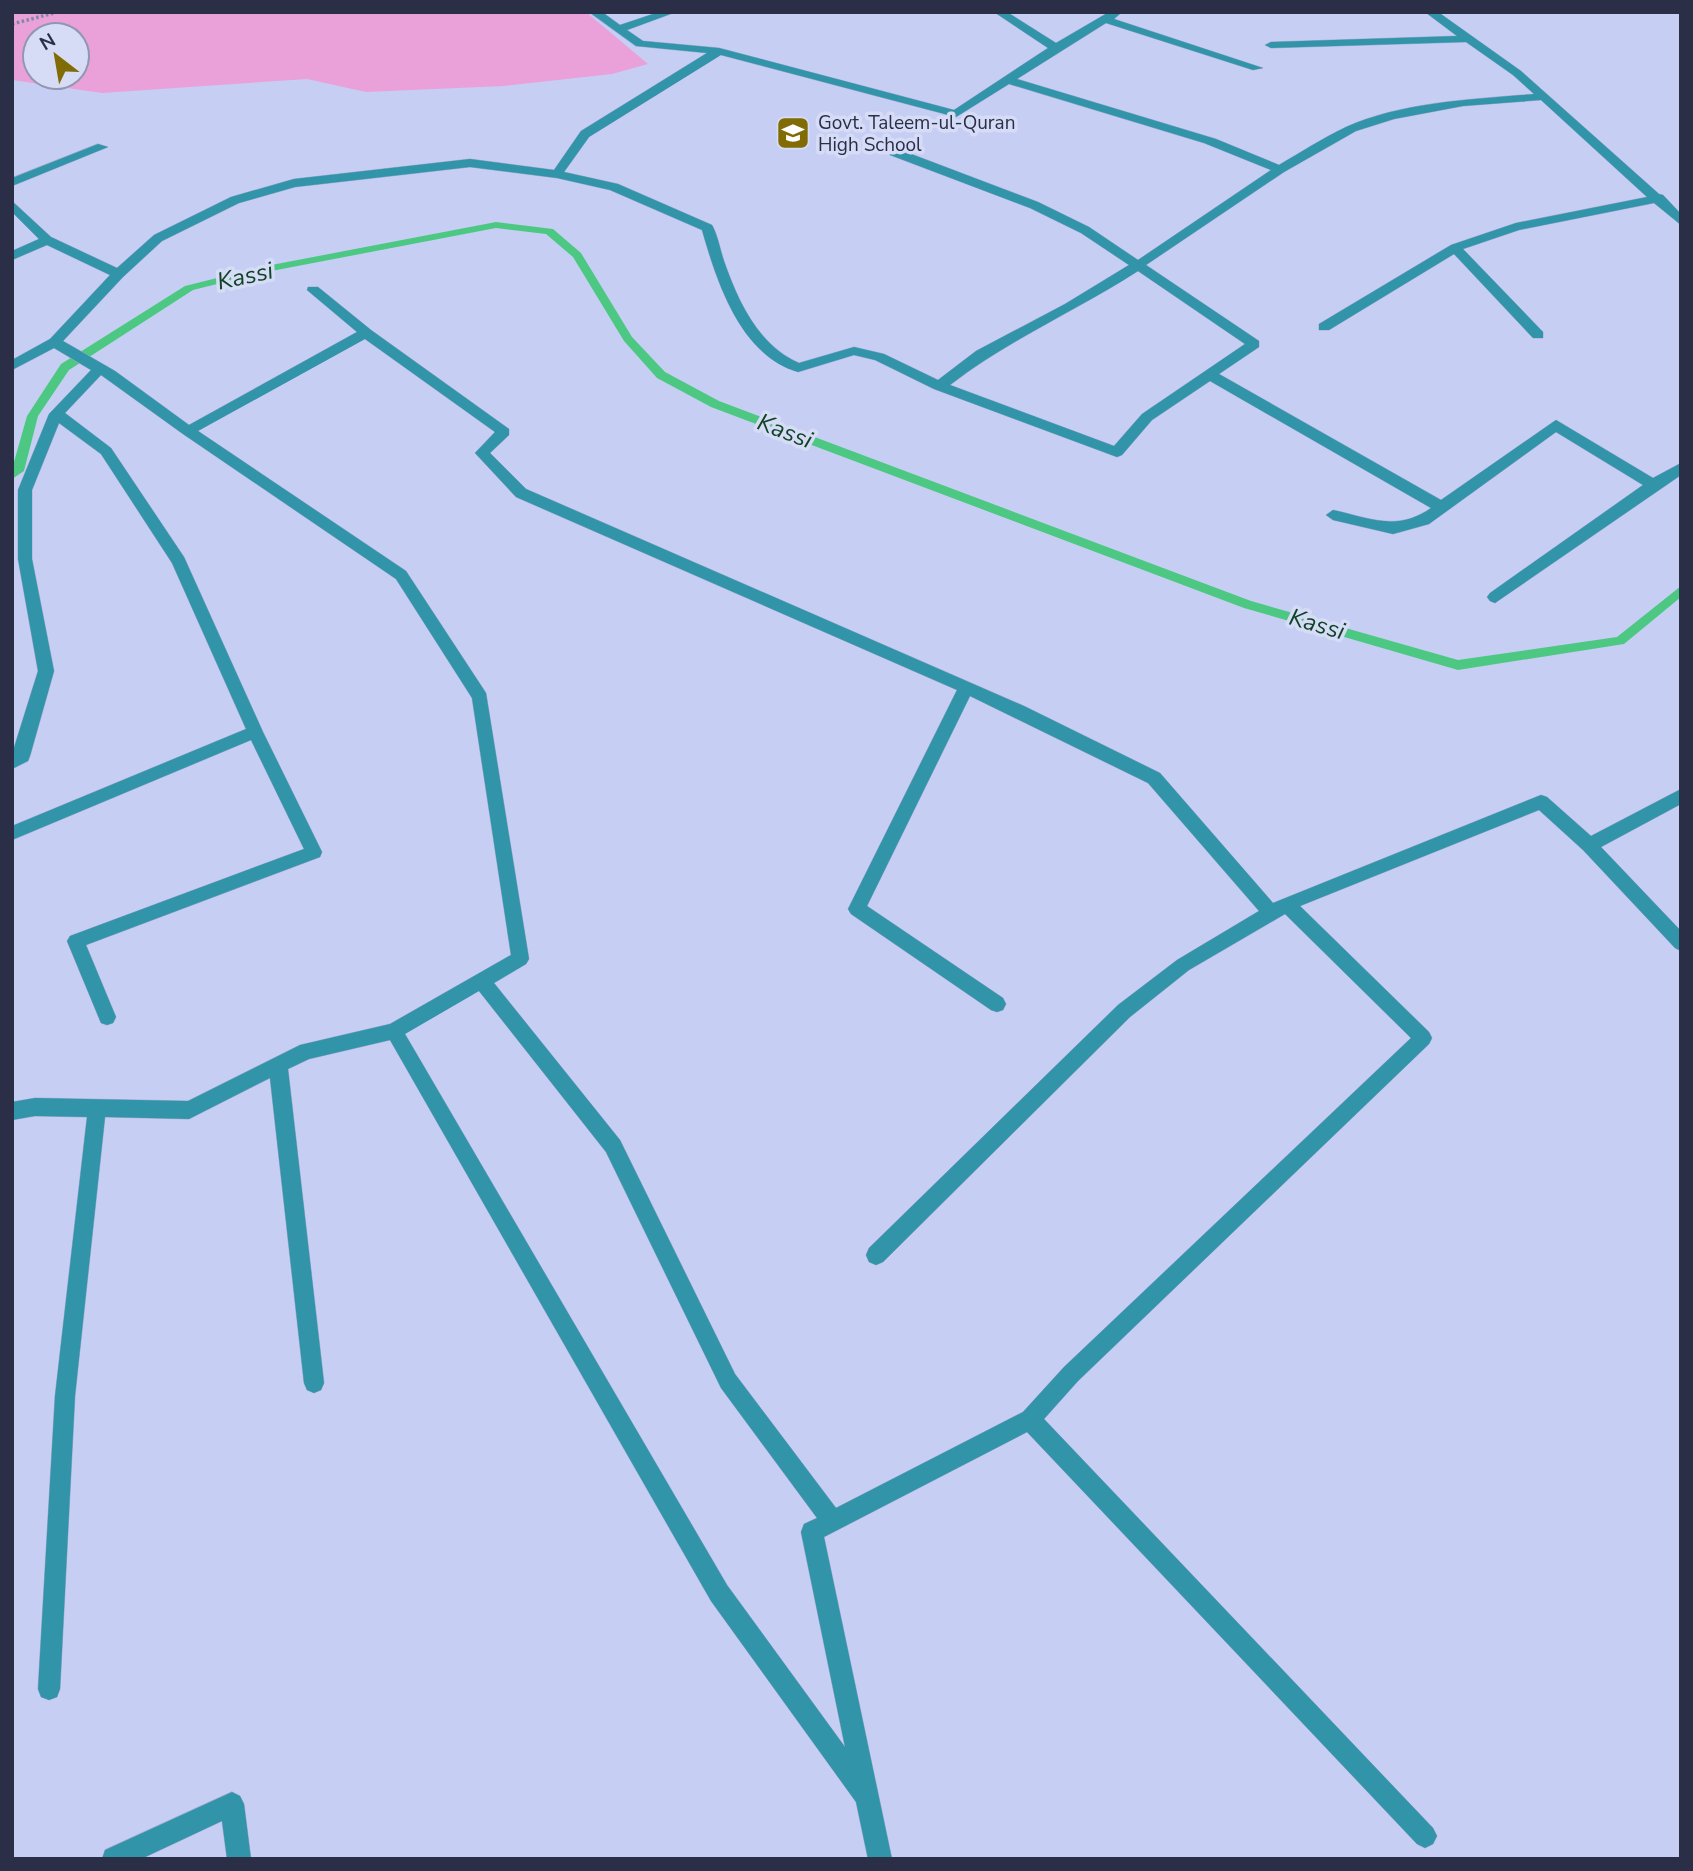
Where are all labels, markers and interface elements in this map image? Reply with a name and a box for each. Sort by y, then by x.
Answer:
north arrow [21,21,91,91]
text: N [35,27,61,57]
place label: Govt. Taleem-ul-Quran High School [818,110,1015,158]
school or university icon: Govt. Taleem-ul-Quran High School [774,114,812,152]
water label: Kassi [214,254,276,298]
water label: Kassi [753,406,817,456]
water label: Kassi [1285,601,1349,647]

